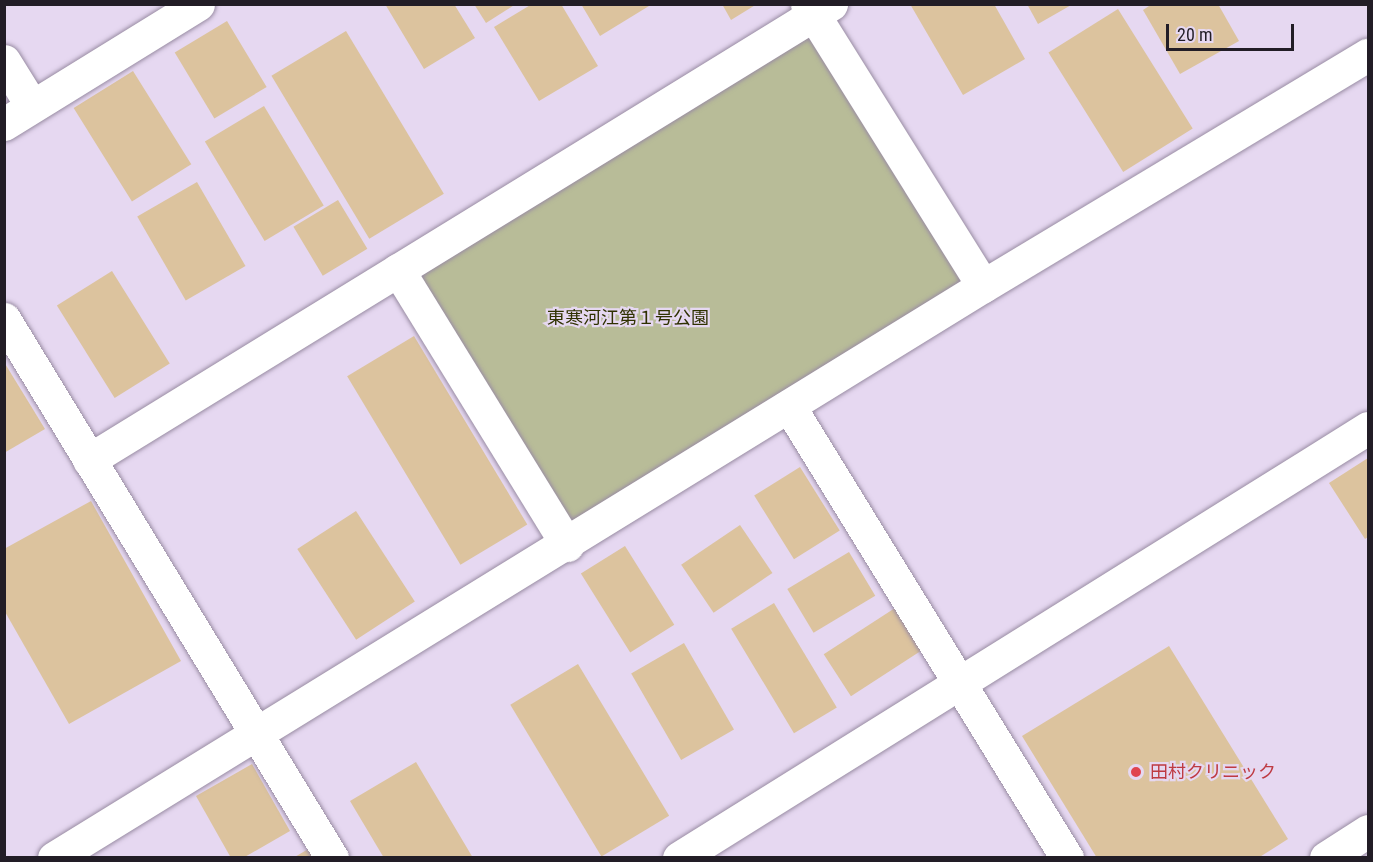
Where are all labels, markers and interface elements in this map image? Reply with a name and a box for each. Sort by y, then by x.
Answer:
scale bar [1169,12,1296,50]
text: 20 m [1177,24,1212,45]
park label: 東寒河江第１号公園 [547,307,709,329]
place label: 田村クリニック [1150,761,1276,783]
marker: 田村クリニック [1127,763,1145,781]

